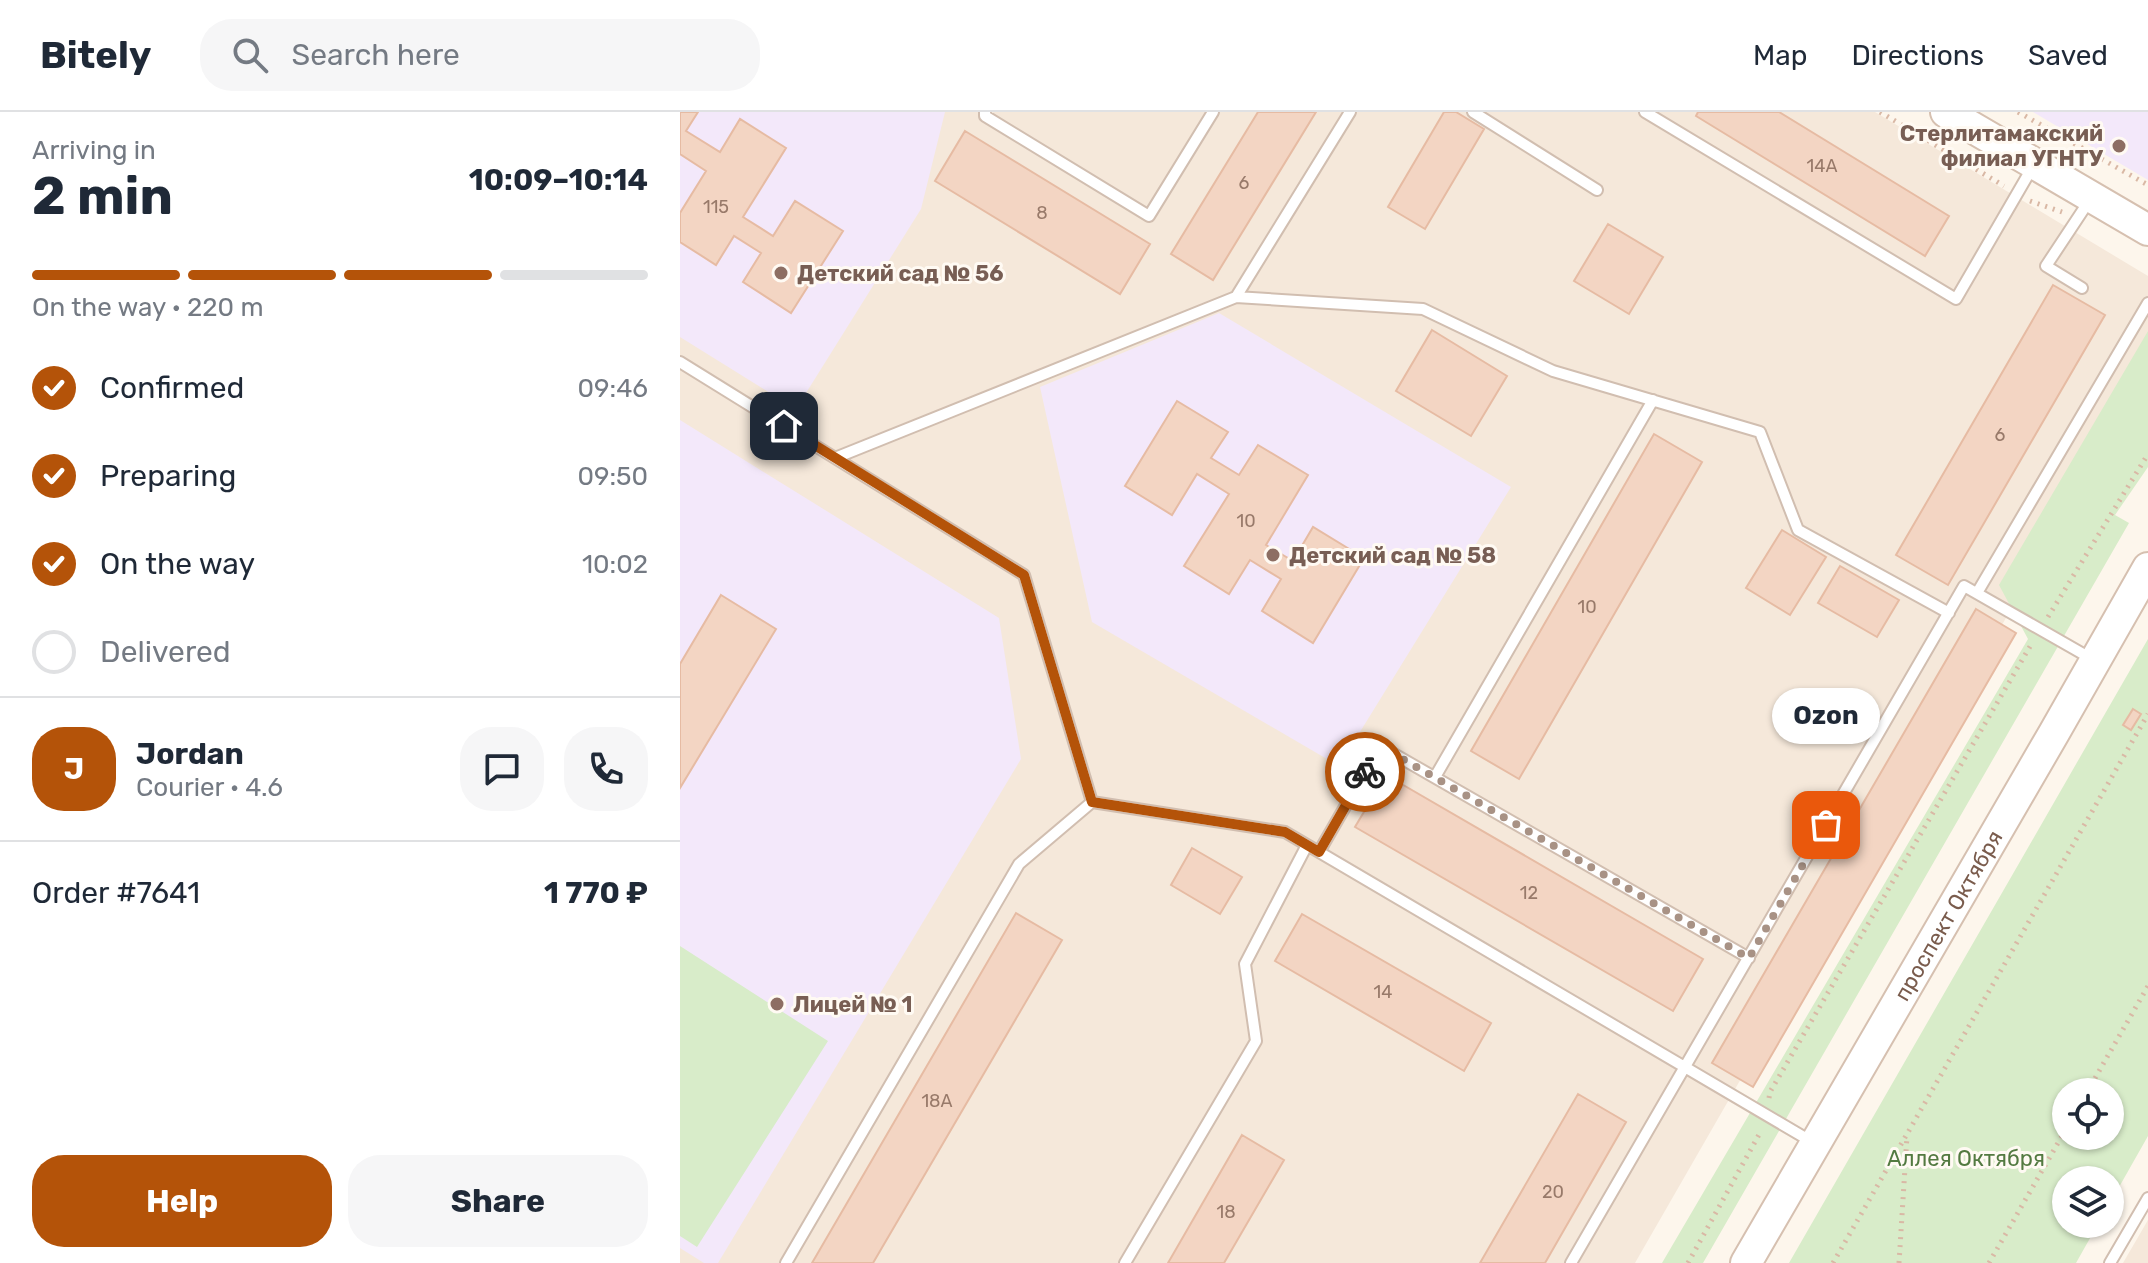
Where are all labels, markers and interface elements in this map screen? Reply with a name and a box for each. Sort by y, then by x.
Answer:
search box [200,19,760,91]
text: Bitely [40,32,152,78]
icon: search [228,33,272,77]
text: Search here [292,37,460,73]
text: Map [1753,39,1807,72]
text: Directions [1851,39,1984,72]
text: Saved [2028,39,2108,72]
place label: Стерлитамакский филиал УГНТУ [1900,120,2104,172]
text: Arriving in [32,135,156,166]
marker: Стерлитамакский филиал УГНТУ [2110,137,2128,155]
house number: 14А [1807,155,1837,177]
text: 10:09–10:14 [469,162,648,198]
text: 2 min [32,165,173,227]
house number: 6 [1239,172,1250,194]
house number: 115 [703,196,729,218]
house number: 8 [1036,202,1048,224]
place label: Детский сад № 56 [797,260,1004,287]
marker: Детский сад № 56 [772,264,790,282]
text: On the way · 220 m [32,292,264,323]
icon: check [32,366,76,410]
text: Confirmed [100,370,244,406]
text: 09:46 [578,373,648,404]
pin [750,392,818,460]
icon: home [762,404,806,448]
house number: 6 [1995,424,2006,446]
icon: check [32,454,76,498]
text: Preparing [100,458,236,494]
text: 09:50 [577,461,648,492]
house number: 10 [1236,510,1256,532]
icon: check [32,542,76,586]
place label: Детский сад № 58 [1289,542,1496,569]
text: On the way [100,546,255,582]
marker: Детский сад № 58 [1264,546,1282,564]
text: 10:02 [582,549,648,580]
house number: 10 [1577,596,1597,618]
text: Delivered [100,634,231,670]
callout: Ozon [1772,689,1880,745]
text: Ozon [1793,700,1859,731]
button: chat [460,727,544,811]
button: phone [564,727,648,811]
courier [1325,732,1405,812]
text: Jordan [136,736,244,772]
icon: bike [1343,750,1387,794]
text: J [64,751,84,787]
text: Courier · 4.6 [136,772,283,803]
pin [1792,791,1860,859]
icon: bag [1804,803,1848,847]
street label: проспект Октября [1888,825,2008,1005]
text: Order #7641 [32,875,200,911]
text: 1 770 ₽ [544,875,648,911]
house number: 12 [1520,882,1538,904]
house number: 14 [1374,981,1392,1003]
place label: Лицей № 1 [793,991,912,1018]
marker: Лицей № 1 [768,995,786,1013]
map controls [2052,1078,2124,1238]
button: locate [2052,1078,2124,1150]
house number: 18А [921,1090,953,1112]
park label: Аллея Октября [1887,1145,2045,1172]
button: Help [32,1155,332,1247]
button: Share [348,1155,648,1247]
button: layers [2052,1166,2124,1238]
house number: 20 [1542,1181,1564,1203]
house number: 18 [1216,1201,1236,1223]

